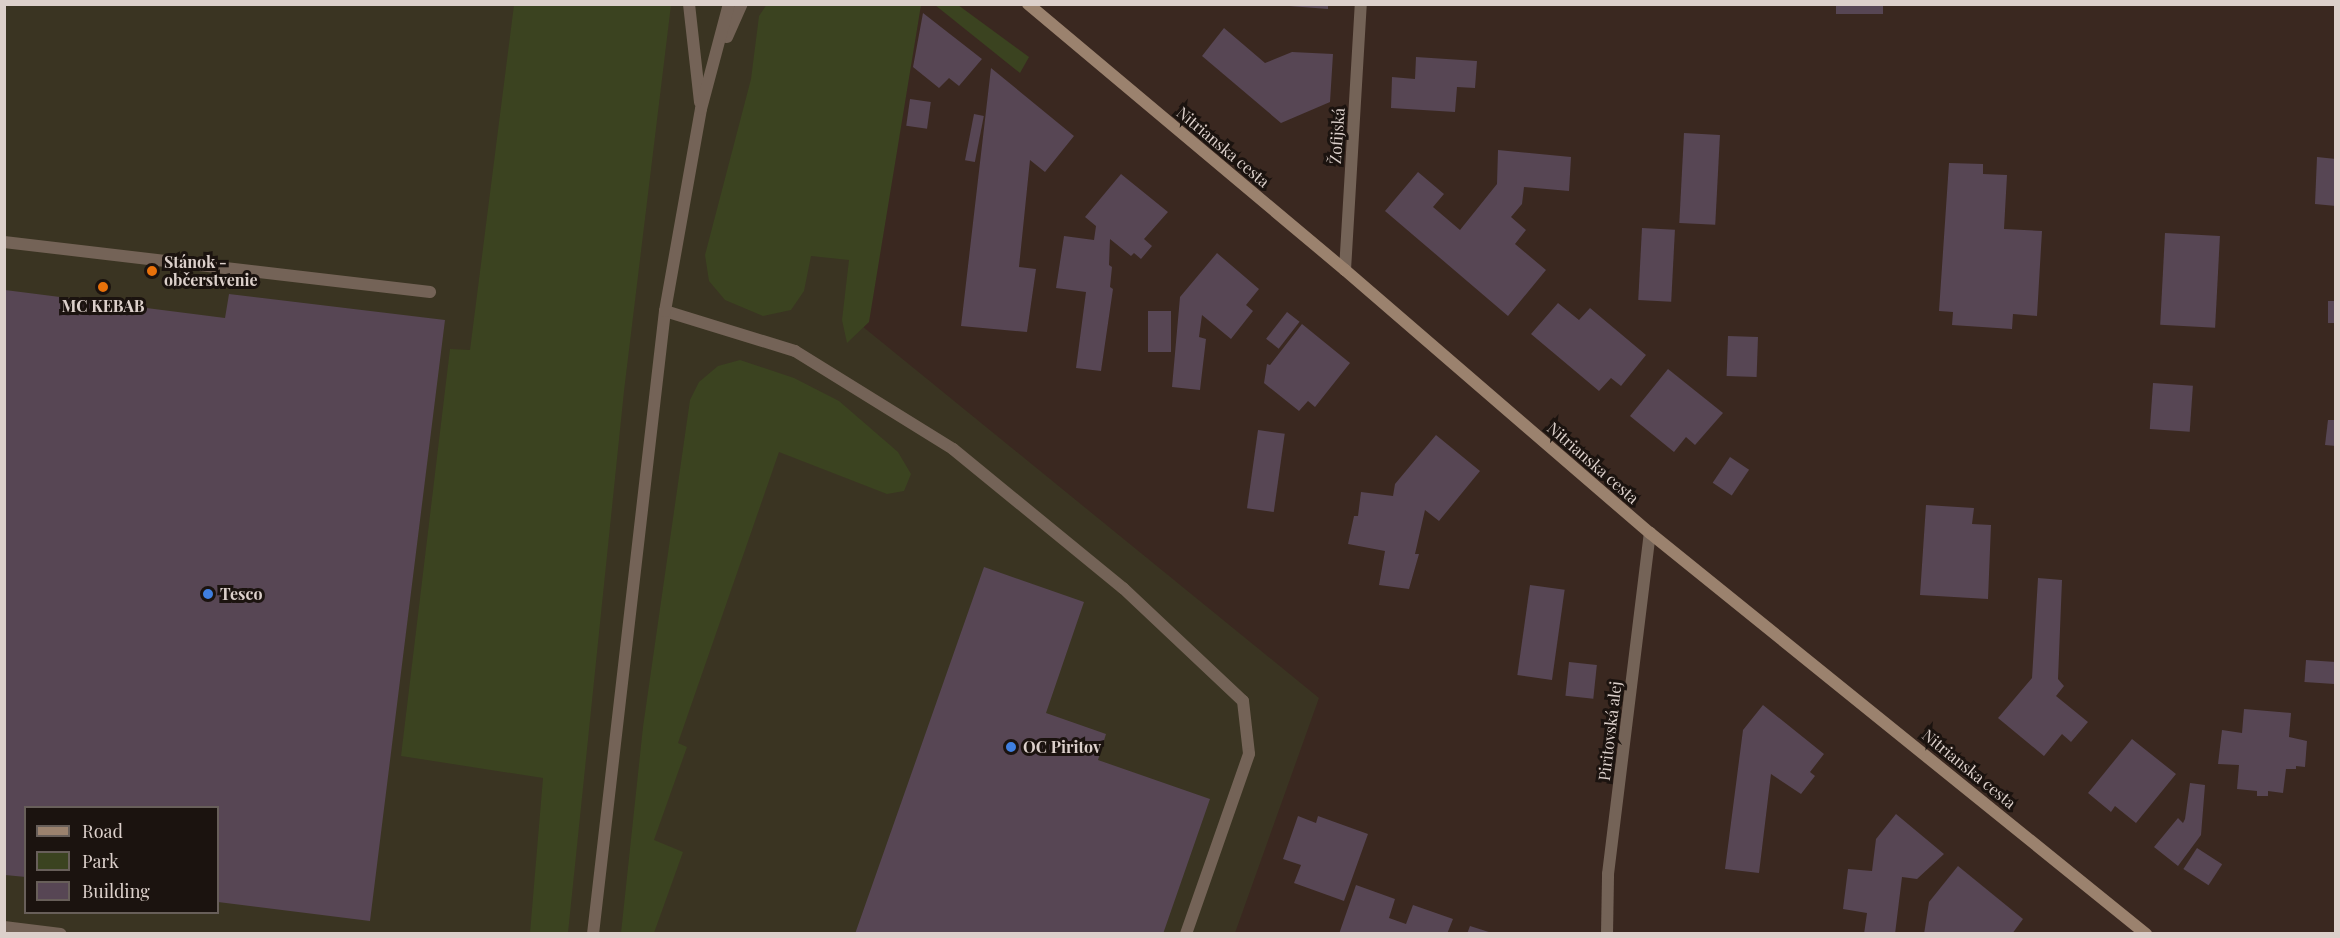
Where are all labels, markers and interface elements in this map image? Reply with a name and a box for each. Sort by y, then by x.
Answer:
street label: Nitrianska cesta [1173,103,1273,191]
street label: Žofijská [1325,107,1349,165]
place label: Stánok - občerstvenie [164,252,258,290]
marker: Stánok - občerstvenie [145,264,159,278]
marker: MC KEBAB [96,280,110,294]
place label: MC KEBAB [62,296,144,316]
street label: Nitrianska cesta [1543,418,1643,508]
place label: Tesco [220,584,262,604]
marker: Tesco [201,587,215,601]
street label: Piritovská alej [1594,680,1626,782]
street label: Nitrianska cesta [1918,725,2020,813]
place label: OC Piritov [1023,737,1101,757]
marker: OC Piritov [1004,740,1018,754]
legend [24,806,219,914]
text: Road [82,819,123,843]
text: Park [82,849,119,873]
text: Building [82,879,150,903]

